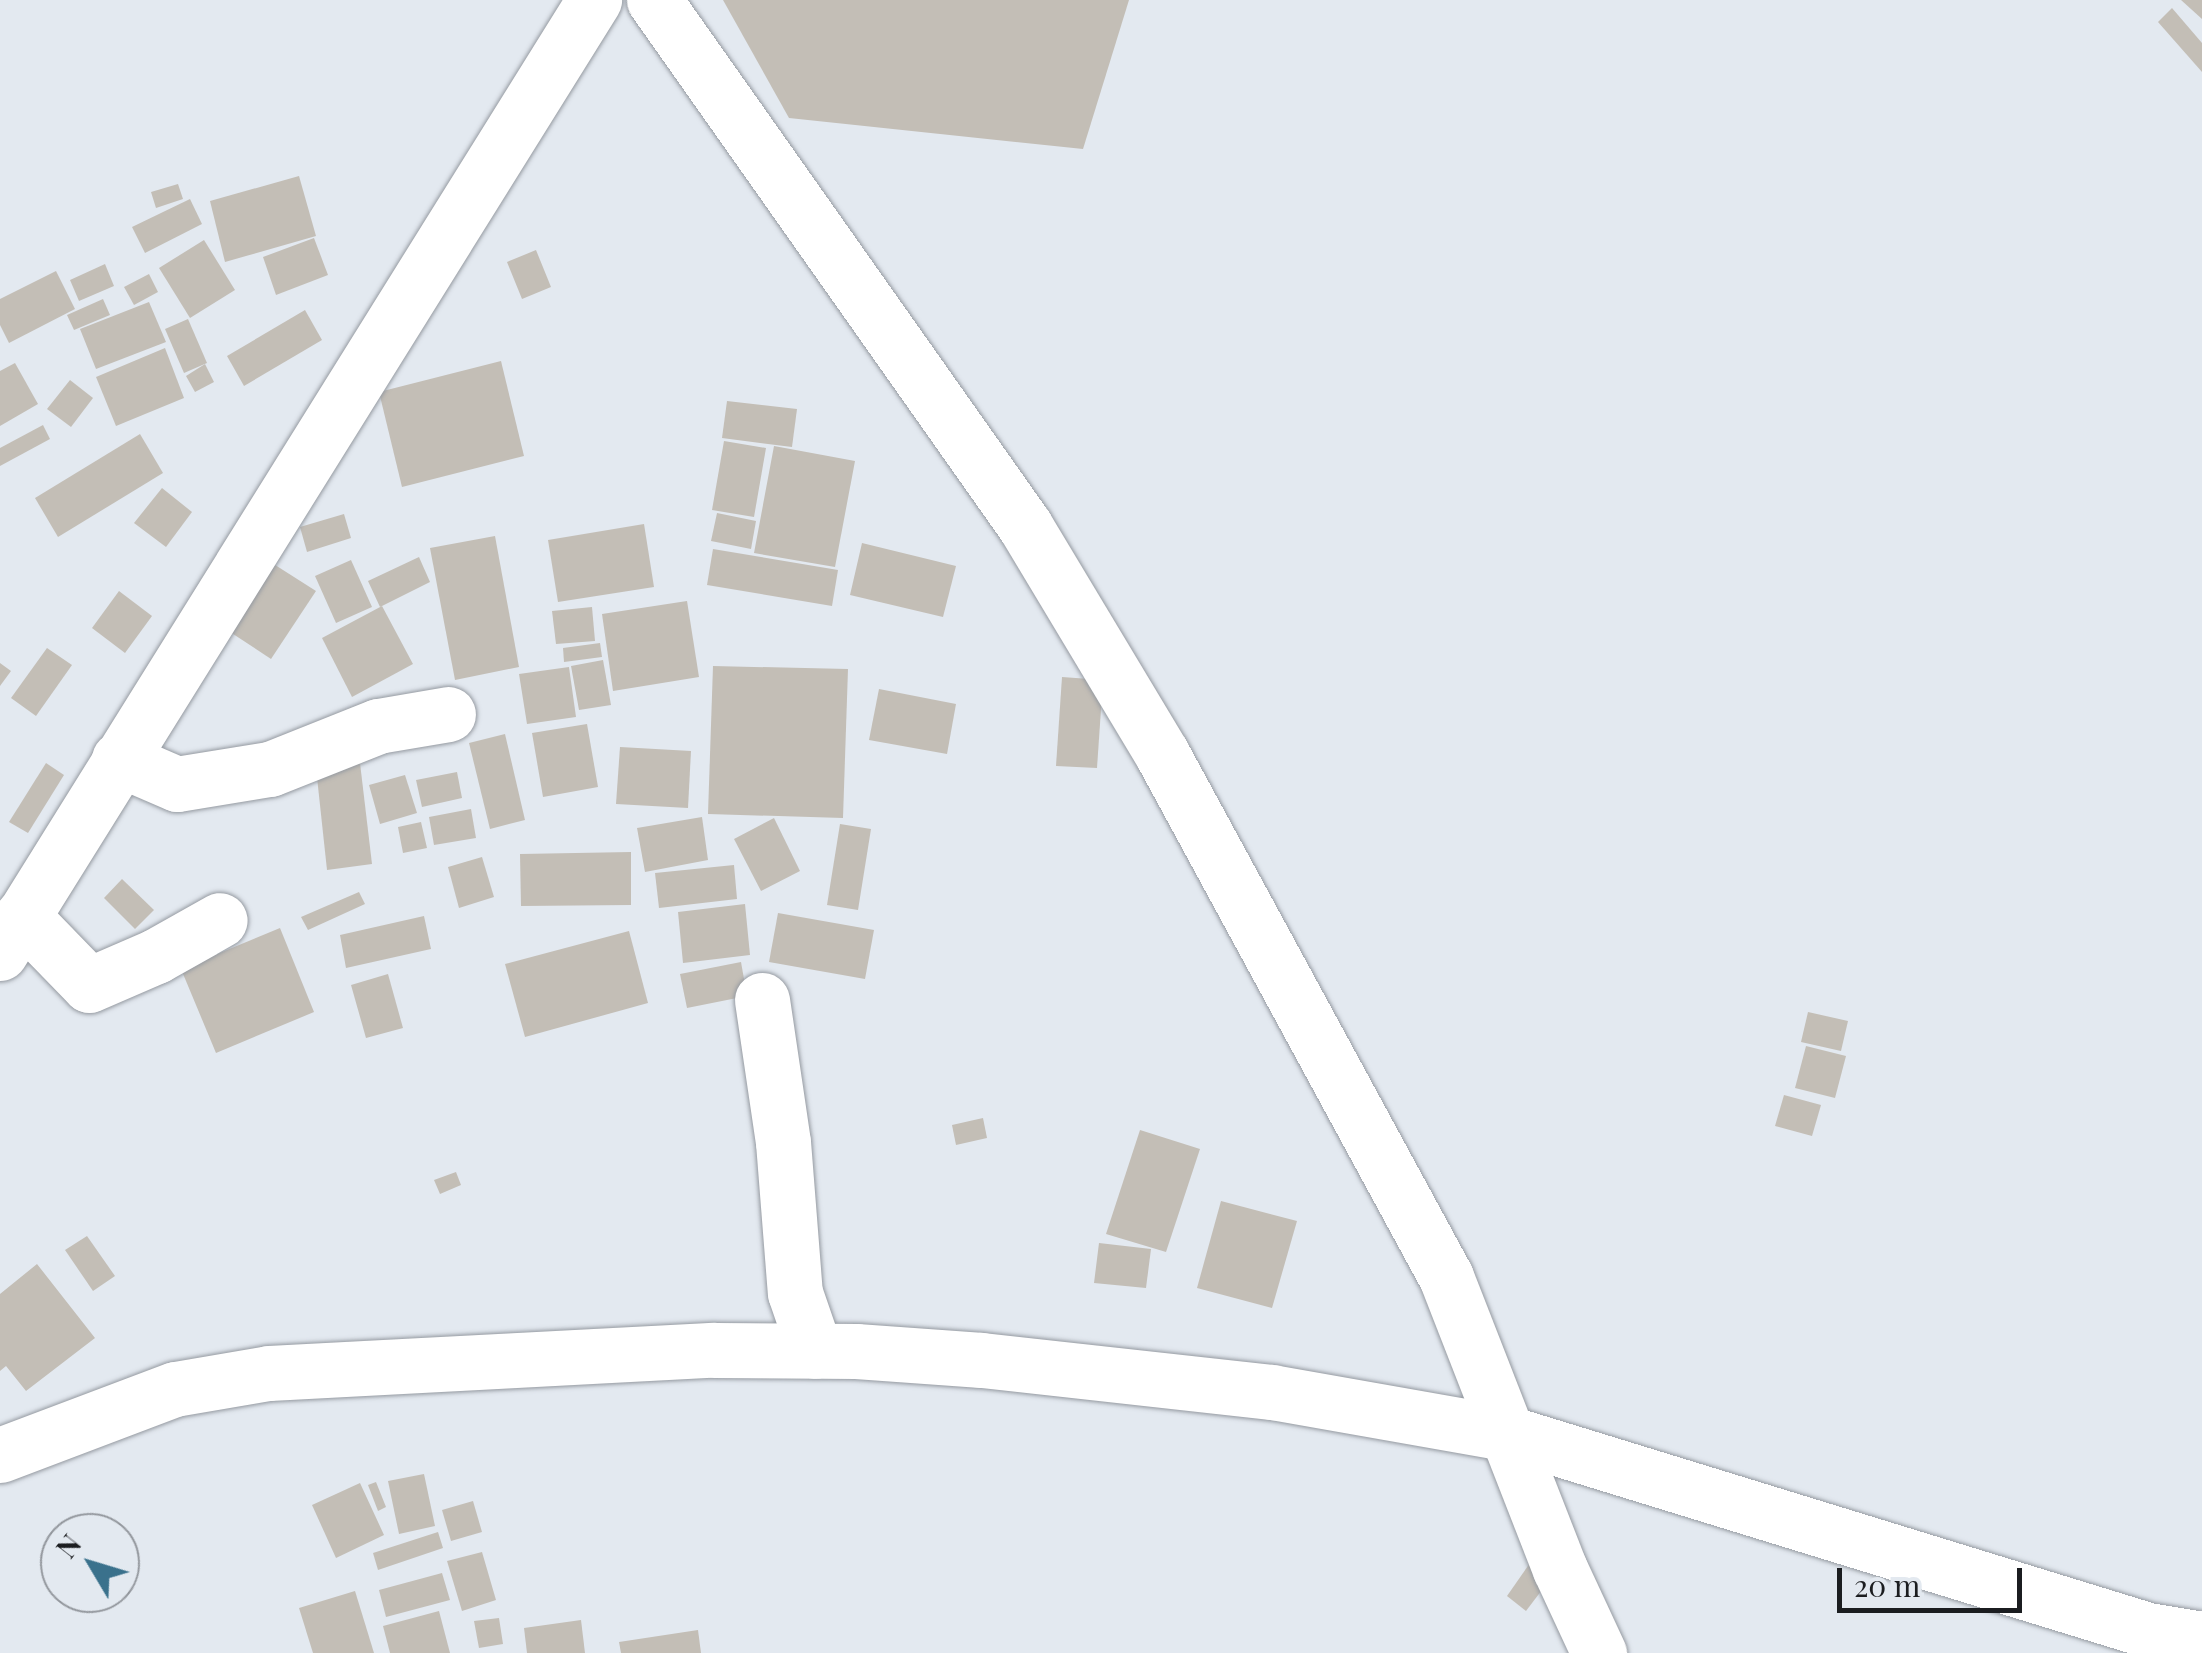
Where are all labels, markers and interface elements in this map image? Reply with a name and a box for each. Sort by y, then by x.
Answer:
north arrow [40,1513,140,1613]
text: N [47,1526,88,1565]
scale bar [1842,1548,2027,1610]
text: 20 m [1854,1565,1920,1605]

